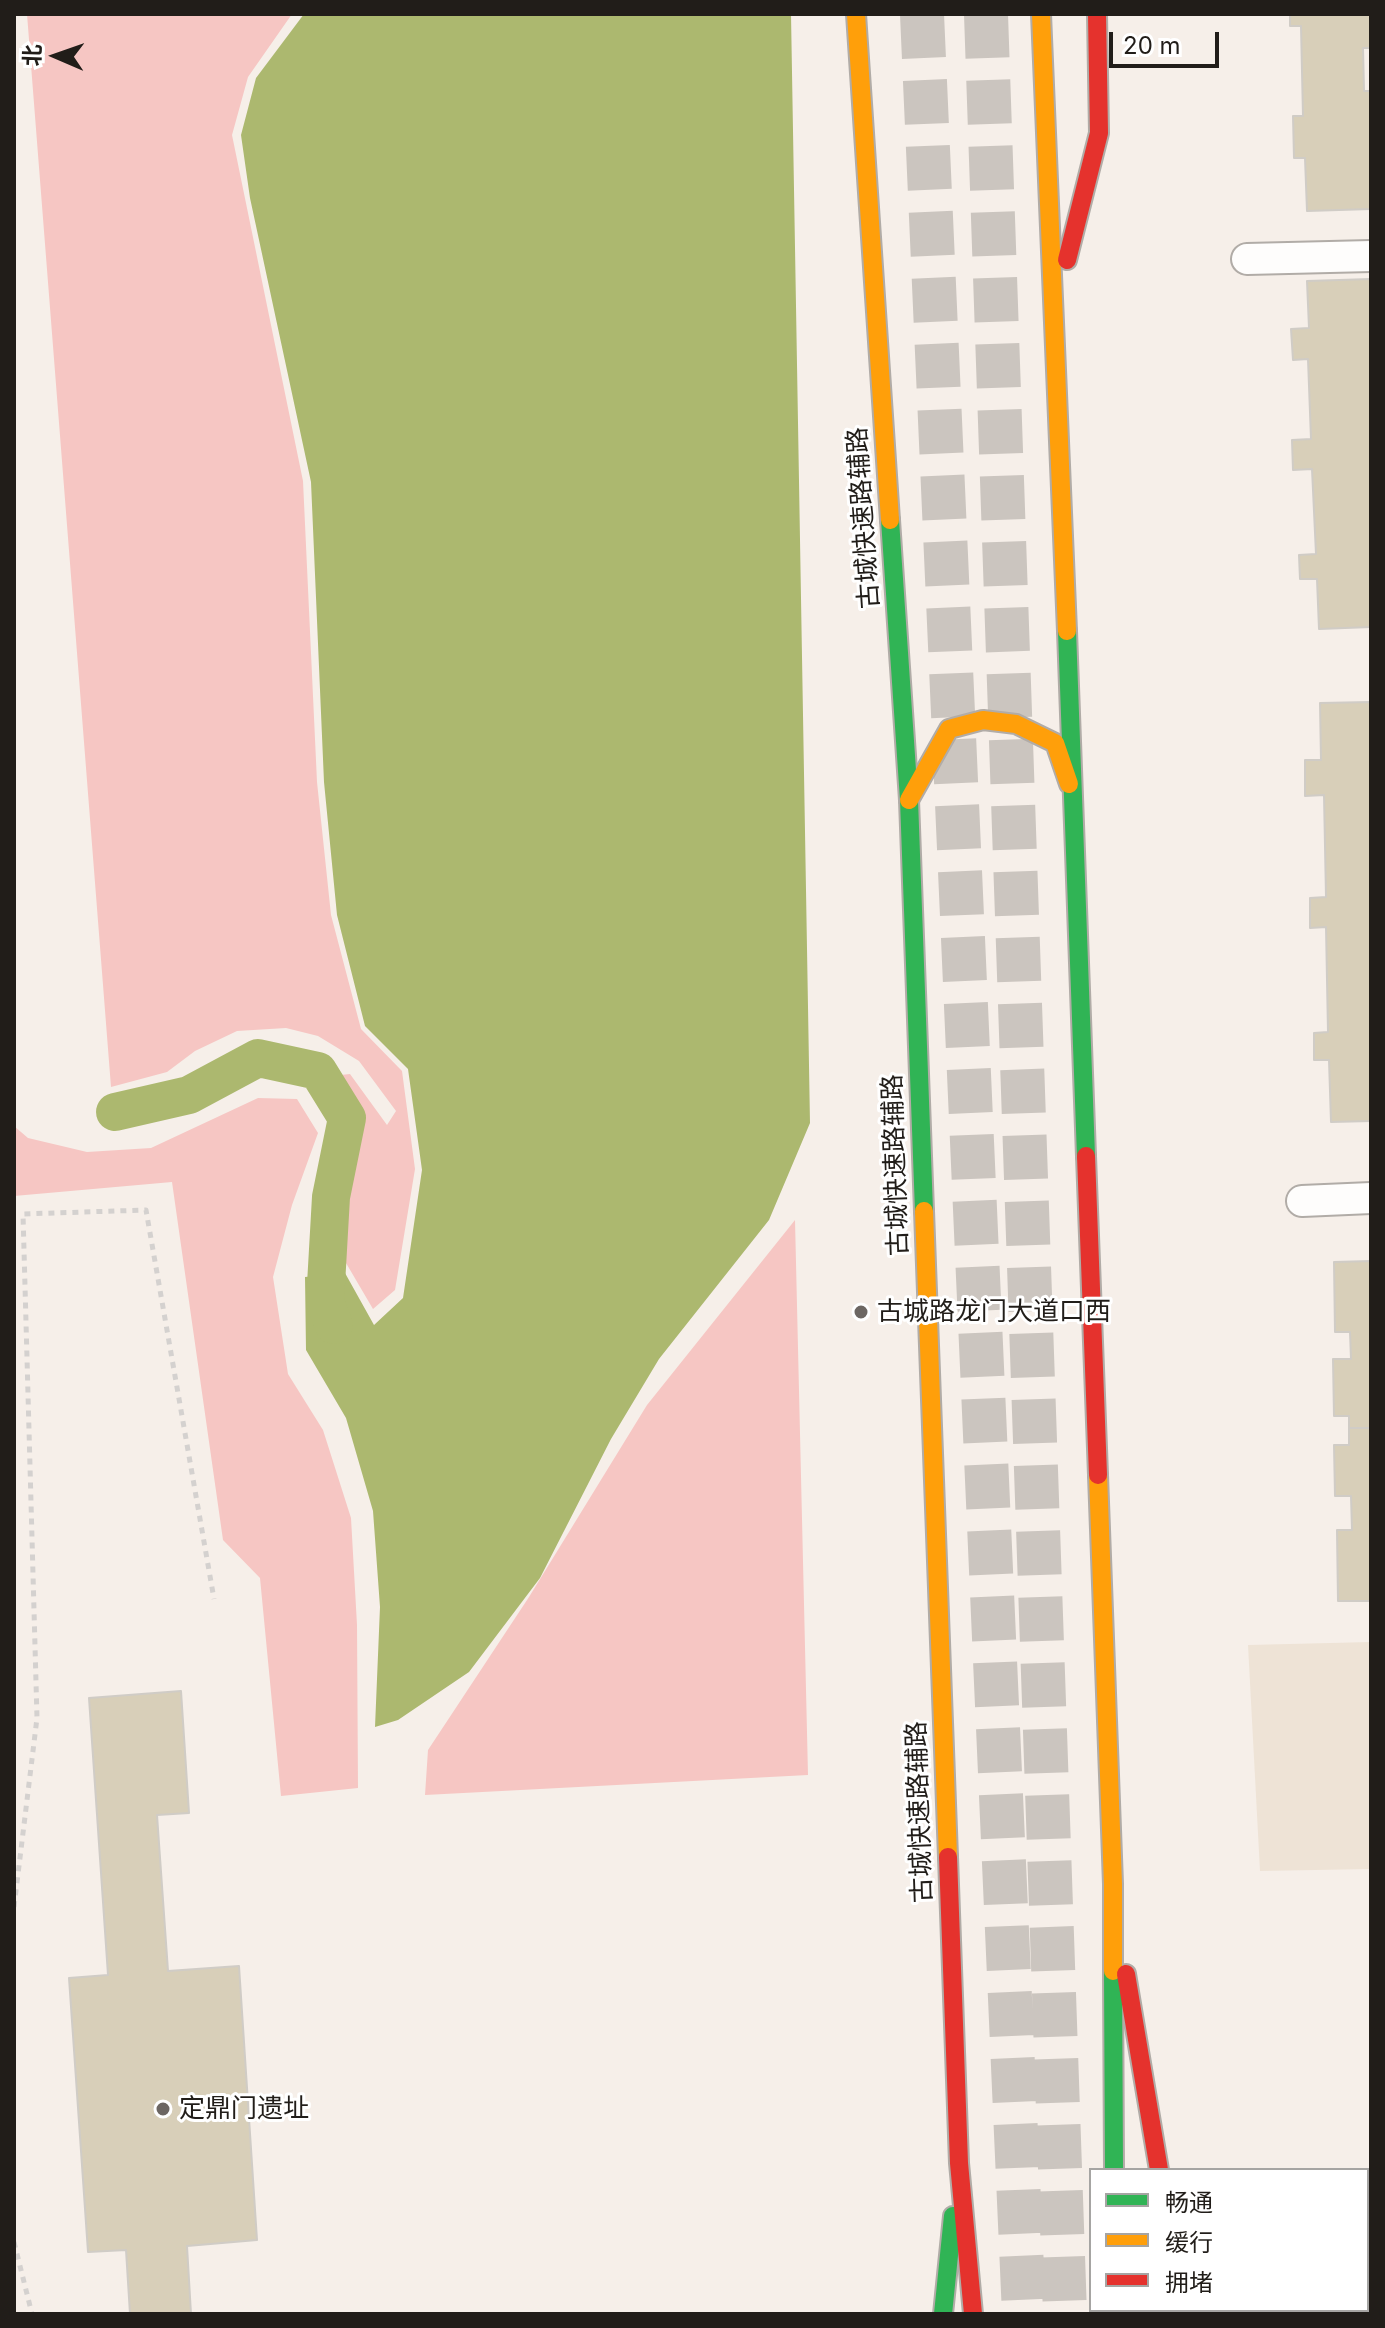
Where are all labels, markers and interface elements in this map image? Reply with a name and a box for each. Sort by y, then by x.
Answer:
north arrow [16,16,96,96]
scale bar [1113,16,1223,66]
text: 20 m [1123,31,1181,60]
text: 北 [19,44,45,67]
street label: 古城快速路辅路 [842,426,886,610]
street label: 古城快速路辅路 [877,1074,915,1256]
place label: 古城路龙门大道口西 [877,1296,1111,1328]
marker: 古城路龙门大道口西 [852,1303,870,1321]
street label: 古城快速路辅路 [901,1721,939,1903]
place label: 定鼎门遗址 [179,2093,309,2125]
marker: 定鼎门遗址 [154,2100,172,2118]
legend [1089,2168,1369,2312]
text: 畅通 [1165,2188,1213,2217]
text: 缓行 [1165,2228,1213,2257]
text: 拥堵 [1165,2268,1213,2297]

